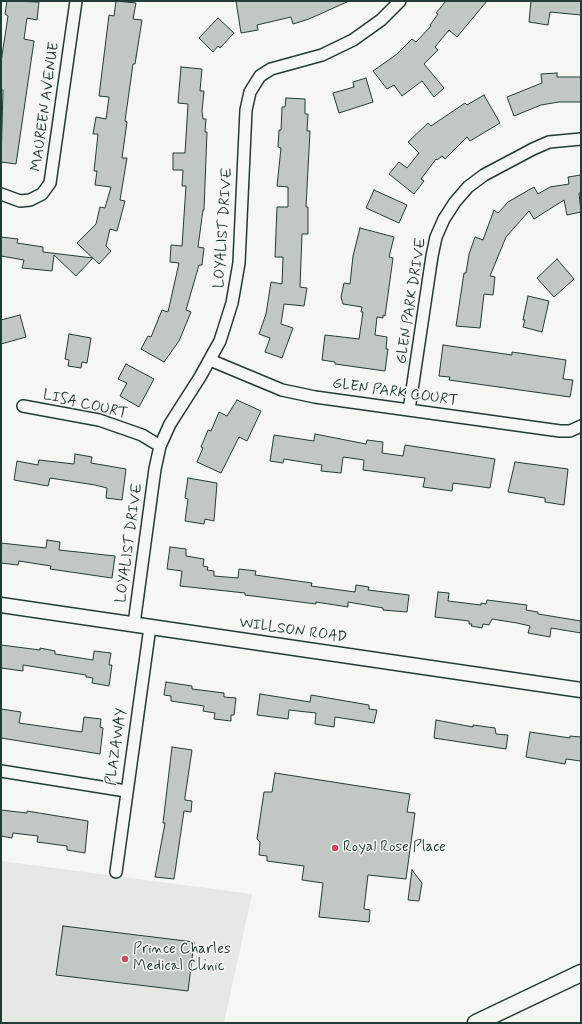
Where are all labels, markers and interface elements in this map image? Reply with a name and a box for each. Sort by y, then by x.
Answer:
street label: MAUREEN AVENUE [28,41,64,173]
street label: LOYALIST DRIVE [211,167,237,289]
street label: GLEN PARK DRIVE [393,237,431,365]
street label: GLEN PARK COURT [331,375,459,411]
street label: LISA COURT [41,387,129,423]
street label: LOYALIST DRIVE [113,482,147,604]
street label: WILLSON ROAD [238,615,348,647]
street label: PLAZAWAY [103,707,131,787]
place label: Royal Rose Place [343,839,446,857]
marker: Royal Rose Place [330,843,340,853]
place label: Prince Charles Medical Clinic [133,941,231,976]
marker: Prince Charles Medical Clinic [120,954,130,964]

